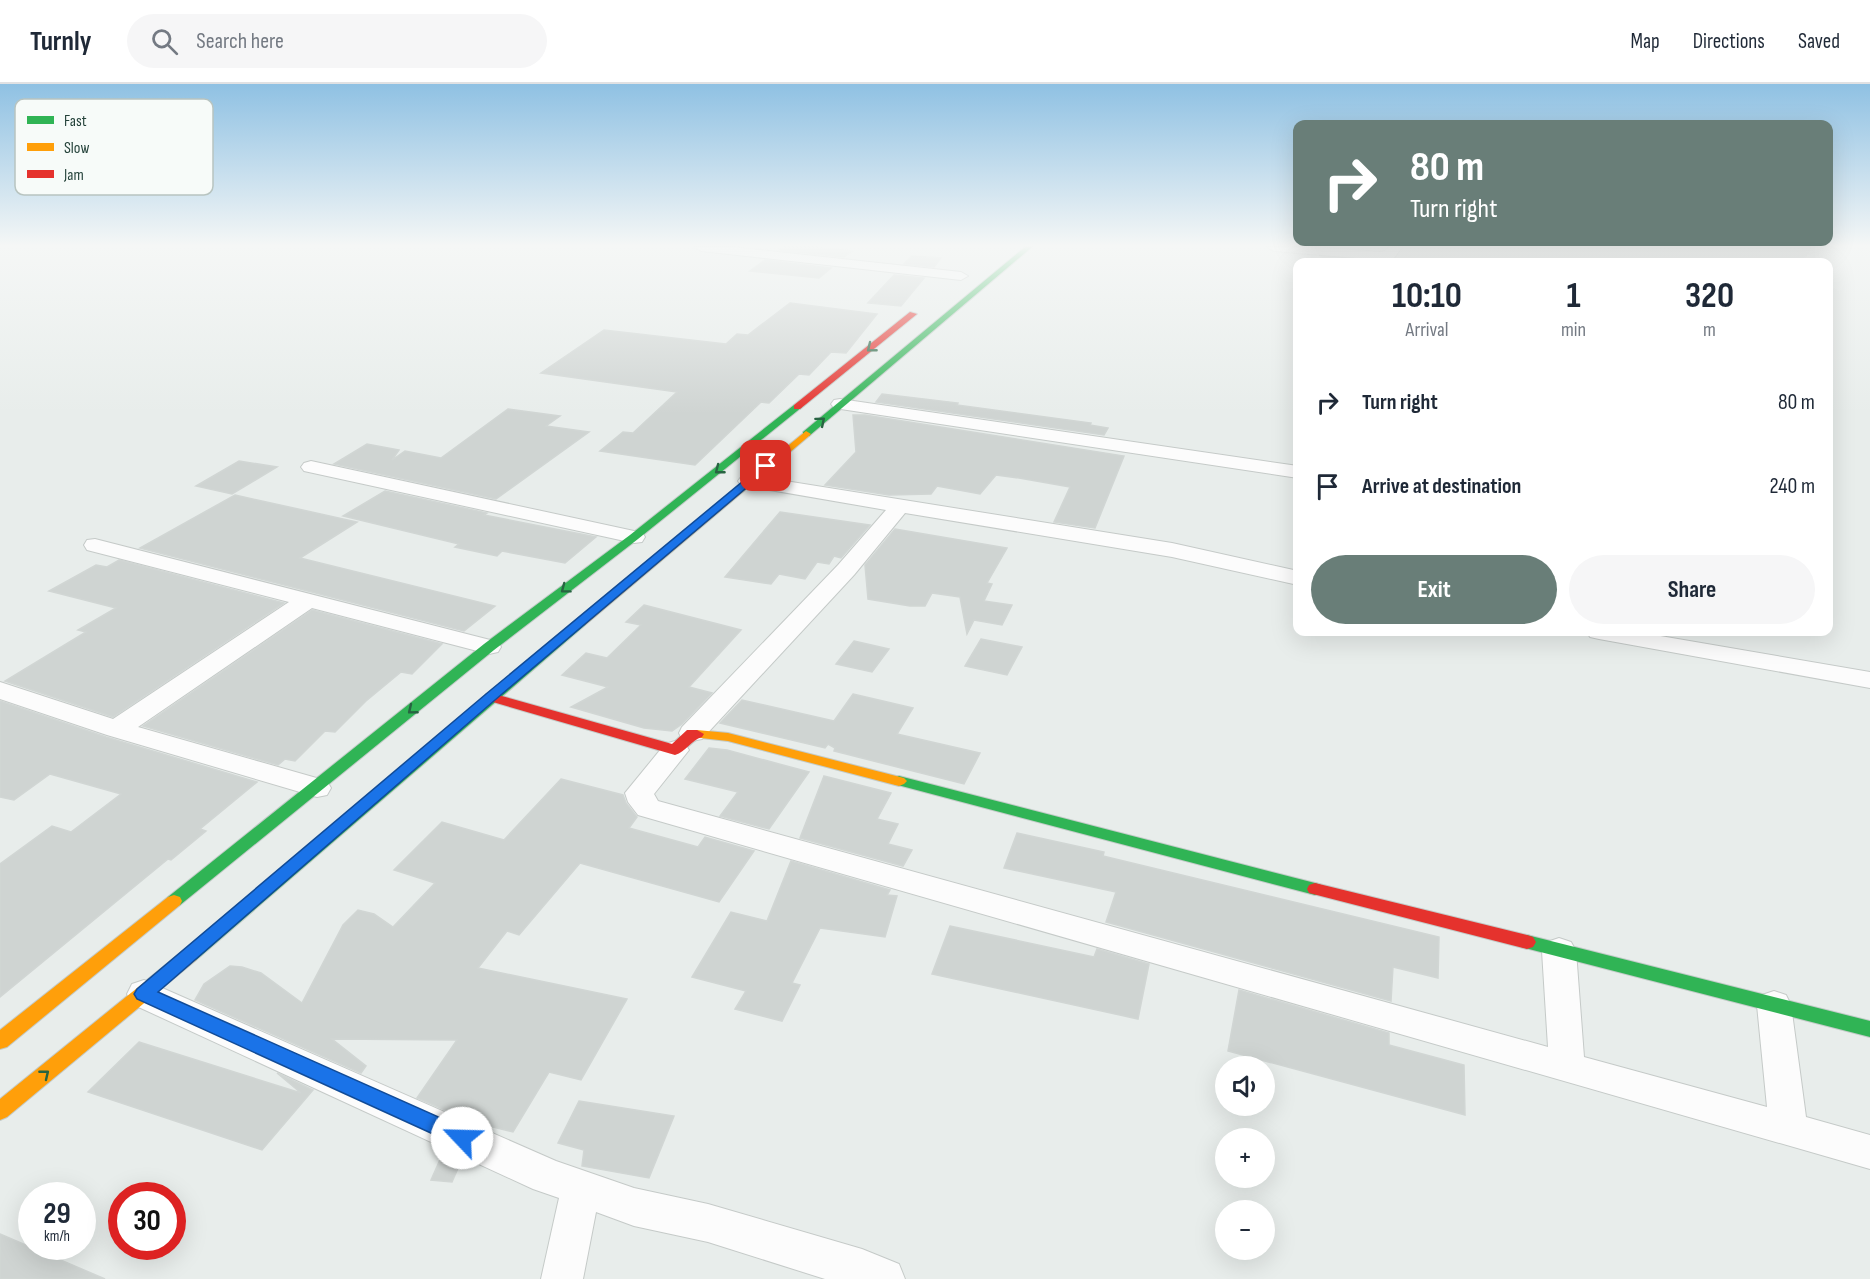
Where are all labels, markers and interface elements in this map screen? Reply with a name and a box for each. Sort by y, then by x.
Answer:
search box [127,14,547,68]
text: Turnly [30,25,91,58]
icon: search [148,25,181,58]
text: Search here [196,28,284,55]
text: Map [1630,29,1660,54]
text: Directions [1693,29,1765,54]
text: Saved [1798,29,1840,54]
legend [15,99,213,195]
text: Fast [64,112,87,131]
text: Slow [64,139,89,158]
text: 80 m [1410,142,1484,193]
icon: right [1311,144,1389,222]
text: Jam [63,166,84,185]
text: Turn right [1410,193,1497,225]
text: 10:10 [1392,275,1462,318]
text: 1 [1566,275,1581,318]
text: 320 [1685,275,1734,318]
text: Arrival [1405,318,1448,342]
text: min [1561,318,1586,342]
text: m [1703,318,1716,342]
one-way arrow [867,340,878,351]
icon: right [1311,386,1344,419]
text: Turn right [1362,389,1438,416]
text: 80 m [1778,389,1815,416]
one-way arrow [814,417,825,428]
pin [740,440,791,491]
icon: arrive [749,449,782,482]
one-way arrow [715,462,726,473]
icon: arrive [1311,470,1344,503]
text: Arrive at destination [1362,473,1521,500]
text: 240 m [1769,473,1815,500]
button: Exit [1311,555,1557,624]
button: Share [1569,555,1815,624]
one-way arrow [561,582,572,593]
one-way arrow [408,703,419,714]
map controls [1215,1056,1275,1260]
button: sound [1215,1056,1275,1116]
one-way arrow [38,1070,49,1081]
position arrow [430,1106,494,1170]
button: + [1215,1128,1275,1188]
speed limit sign: 30 [108,1182,186,1260]
text: 29 [43,1196,71,1232]
button: − [1215,1200,1275,1260]
text: km/h [44,1227,70,1246]

